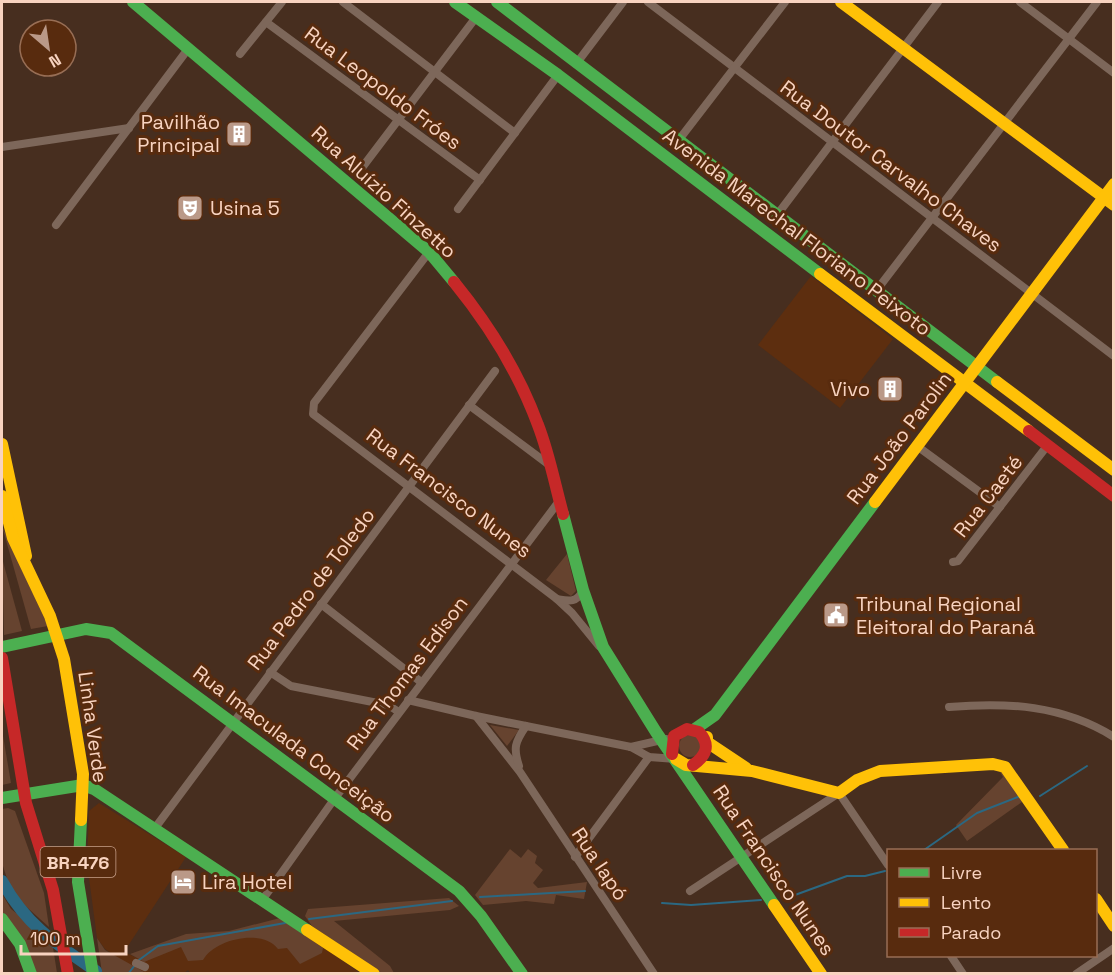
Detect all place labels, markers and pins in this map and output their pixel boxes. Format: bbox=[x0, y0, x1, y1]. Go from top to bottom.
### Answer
place label: Pavilhão Principal bbox=[137, 109, 220, 158]
building icon: Pavilhão Principal bbox=[224, 119, 254, 149]
theatre icon: Usina 5 bbox=[175, 193, 205, 223]
place label: Usina 5 bbox=[210, 195, 280, 221]
building icon: Vivo bbox=[875, 374, 905, 404]
place label: Vivo bbox=[830, 376, 870, 402]
place label: Tribunal Regional Eleitoral do Paraná bbox=[856, 591, 1035, 640]
public building icon: Tribunal Regional Eleitoral do Paraná bbox=[821, 600, 851, 630]
hotel icon: Lira Hotel bbox=[168, 867, 198, 897]
place label: Lira Hotel bbox=[202, 869, 292, 895]

